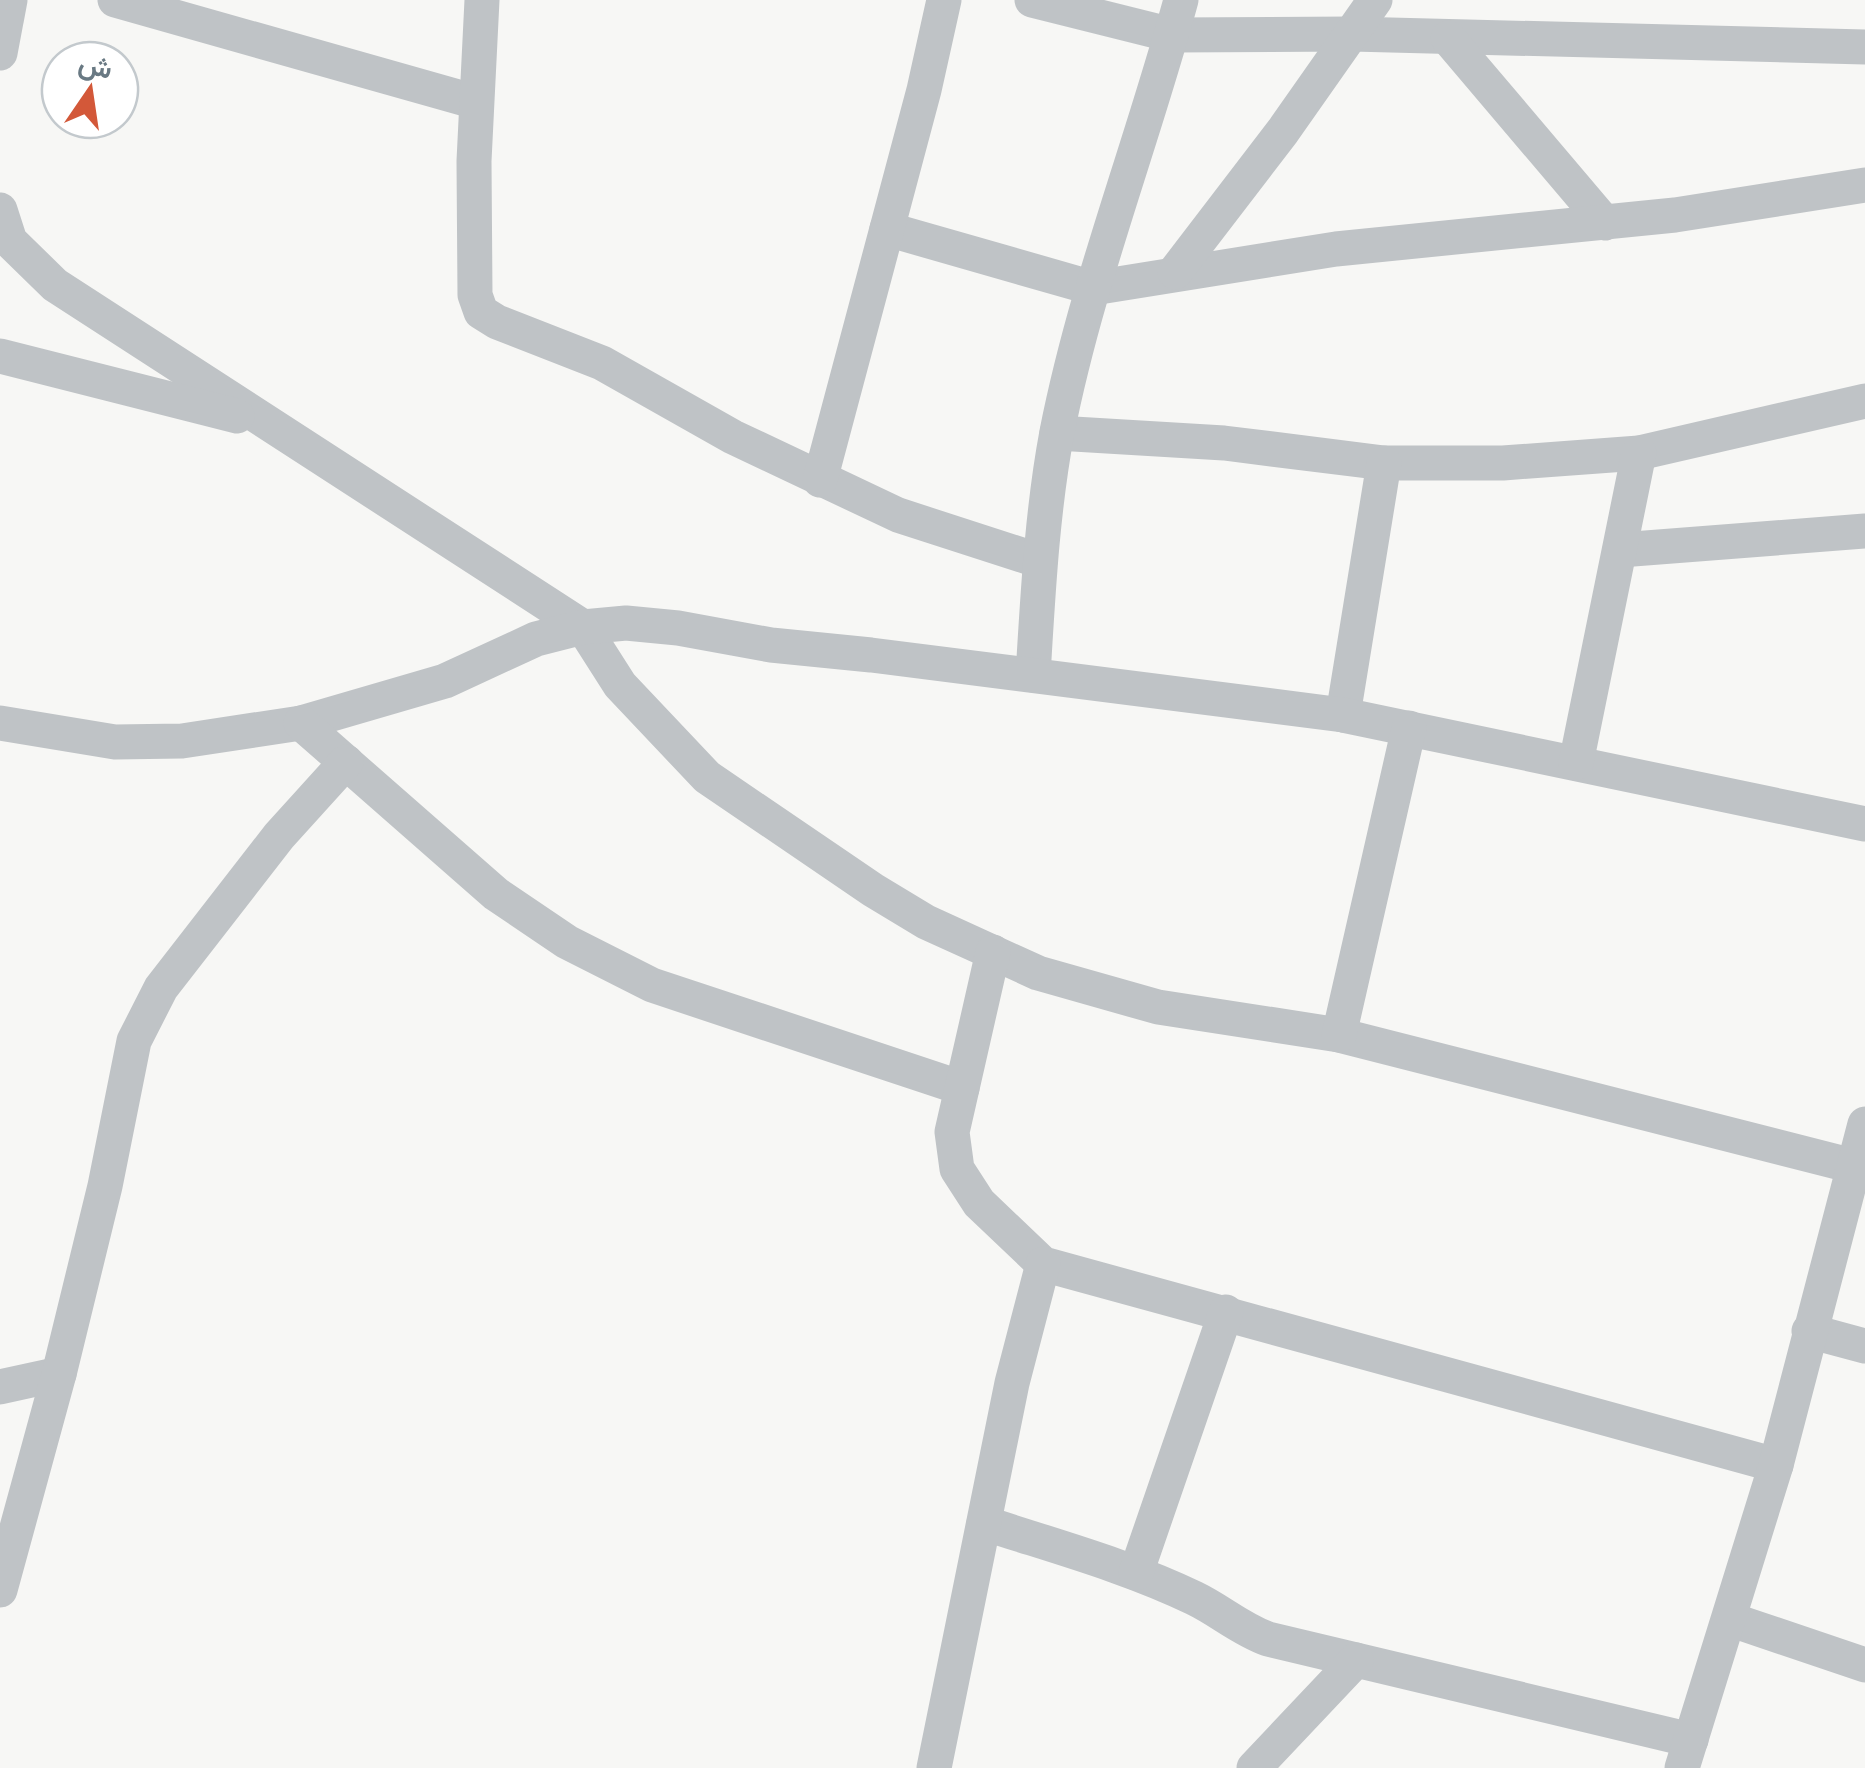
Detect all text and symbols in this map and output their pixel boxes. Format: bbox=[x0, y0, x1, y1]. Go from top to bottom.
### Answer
north arrow bbox=[40, 40, 140, 140]
text: ش bbox=[75, 44, 116, 86]

